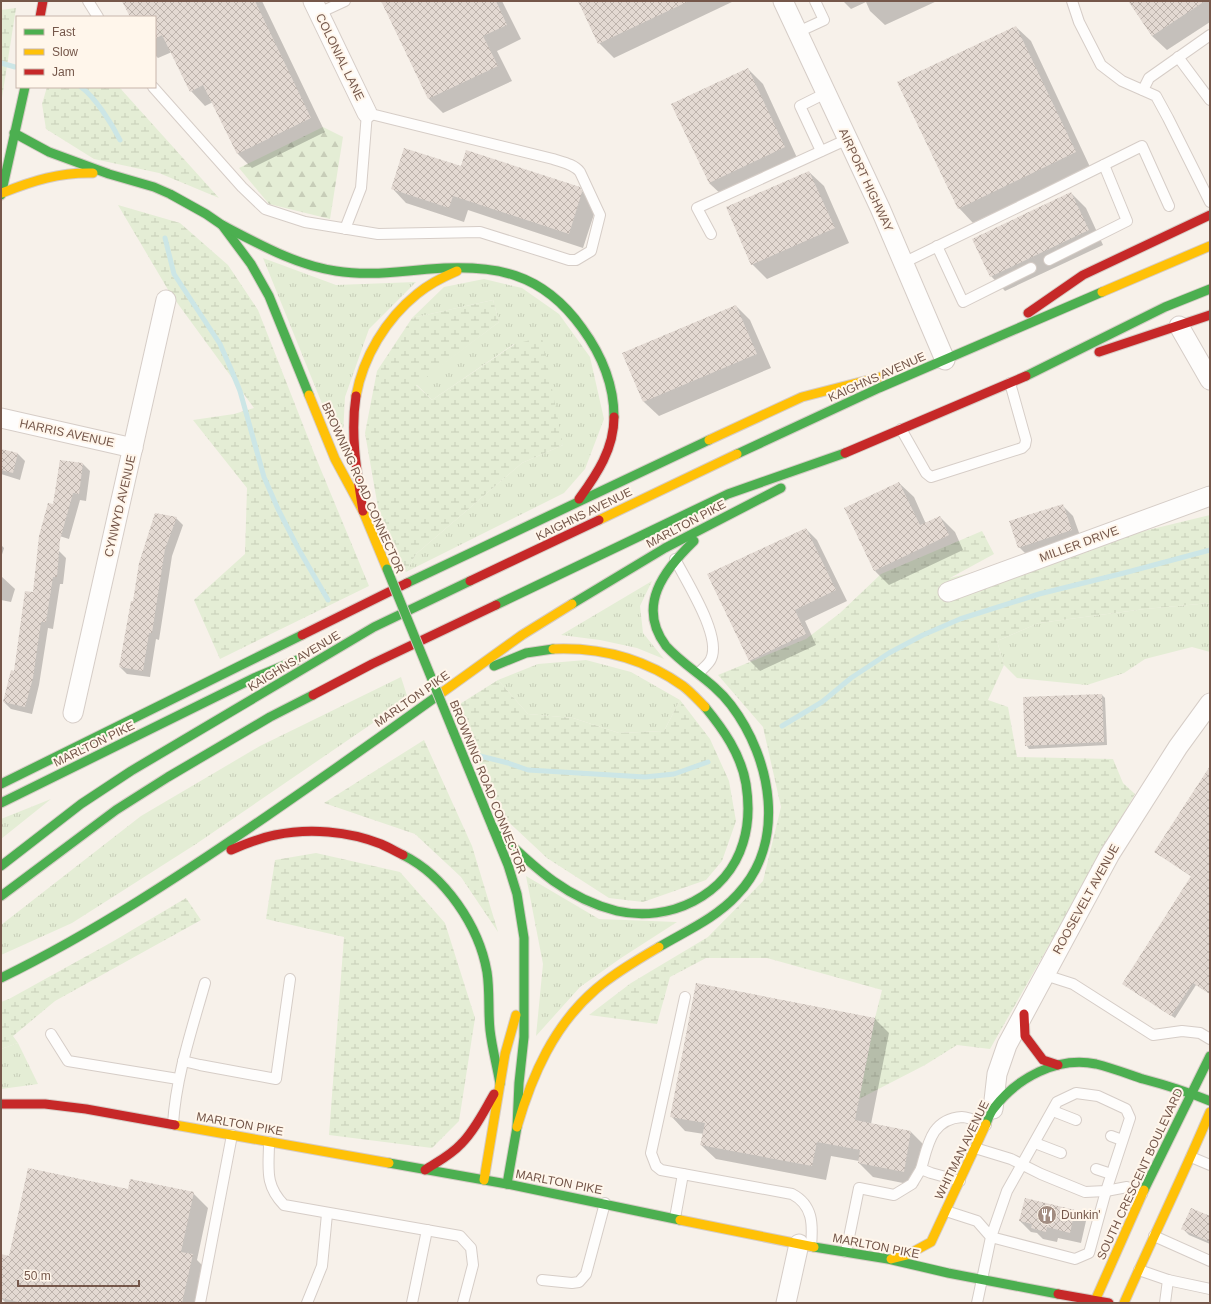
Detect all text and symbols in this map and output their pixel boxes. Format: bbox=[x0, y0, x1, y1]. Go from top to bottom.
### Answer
street label: COLONIAL LANE bbox=[313, 11, 367, 103]
legend bbox=[16, 16, 156, 88]
text: Fast bbox=[52, 25, 76, 39]
text: Slow bbox=[52, 45, 78, 59]
text: Jam bbox=[52, 65, 75, 79]
street label: AIRPORT HIGHWAY bbox=[836, 126, 896, 234]
street label: KAIGHNS AVENUE bbox=[826, 349, 928, 405]
street label: BROWNING ROAD CONNECTOR bbox=[319, 400, 407, 576]
street label: HARRIS AVENUE bbox=[18, 416, 116, 450]
street label: CYNWYD AVENUE bbox=[101, 454, 139, 558]
street label: KAIGHNS AVENUE bbox=[534, 485, 634, 543]
street label: MARLTON PIKE bbox=[644, 497, 728, 551]
street label: MILLER DRIVE bbox=[1037, 523, 1121, 565]
street label: KAIGHNS AVENUE bbox=[245, 628, 343, 694]
street label: MARLTON PIKE bbox=[372, 668, 452, 730]
street label: BROWNING ROAD CONNECTOR bbox=[447, 698, 529, 876]
street label: MARLTON PIKE bbox=[51, 718, 137, 770]
street label: ROOSEVELT AVENUE bbox=[1050, 842, 1122, 956]
street label: SOUTH CRESCENT BOULEVARD bbox=[1094, 1086, 1186, 1262]
street label: WHITMAN AVENUE bbox=[932, 1098, 992, 1202]
street label: MARLTON PIKE bbox=[195, 1109, 285, 1139]
street label: MARLTON PIKE bbox=[514, 1167, 604, 1197]
restaurant icon: Dunkin' bbox=[1036, 1204, 1058, 1226]
place label: Dunkin' bbox=[1061, 1208, 1101, 1222]
street label: MARLTON PIKE bbox=[831, 1231, 921, 1261]
scale bar bbox=[18, 1262, 139, 1288]
text: 50 m bbox=[24, 1269, 51, 1283]

